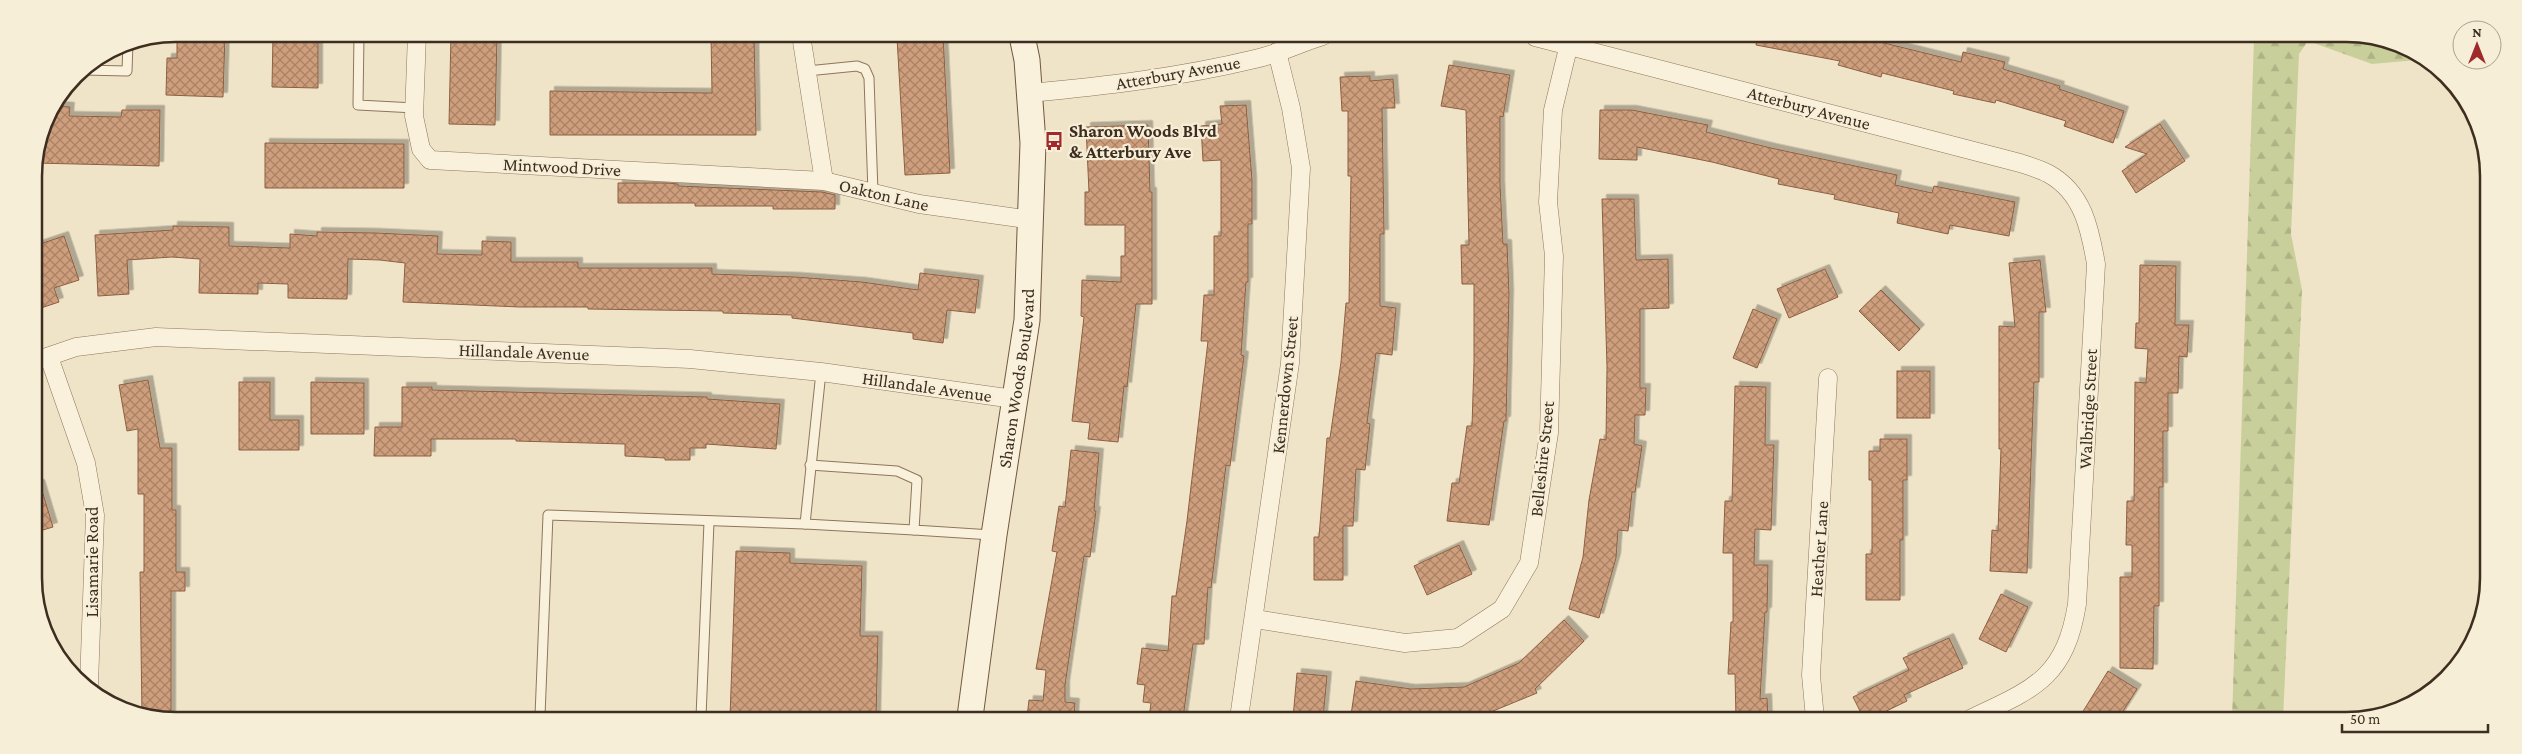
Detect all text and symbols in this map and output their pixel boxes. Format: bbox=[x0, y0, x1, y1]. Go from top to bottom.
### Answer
north arrow bbox=[2452, 20, 2502, 70]
text: N bbox=[2472, 24, 2482, 40]
street label: Atterbury Avenue bbox=[1114, 52, 1242, 94]
street label: Atterbury Avenue bbox=[1746, 82, 1873, 134]
place label: Sharon Woods Blvd & Atterbury Ave bbox=[1069, 121, 1217, 162]
bus stop icon: Sharon Woods Blvd & Atterbury Ave bbox=[1043, 130, 1065, 152]
street label: Mintwood Drive bbox=[503, 154, 622, 180]
street label: Oakton Lane bbox=[837, 175, 931, 215]
street label: Sharon Woods Boulevard bbox=[994, 288, 1038, 469]
street label: Kennerdown Street bbox=[1268, 314, 1302, 455]
street label: Hillandale Avenue bbox=[458, 340, 590, 364]
street label: Walbridge Street bbox=[2075, 347, 2101, 470]
street label: Hillandale Avenue bbox=[861, 368, 993, 406]
street label: Belleshire Street bbox=[1526, 399, 1558, 518]
street label: Heather Lane bbox=[1806, 500, 1832, 598]
street label: Lisamarie Road bbox=[82, 506, 102, 617]
scale bar bbox=[2342, 702, 2488, 734]
text: 50 m bbox=[2350, 711, 2380, 727]

